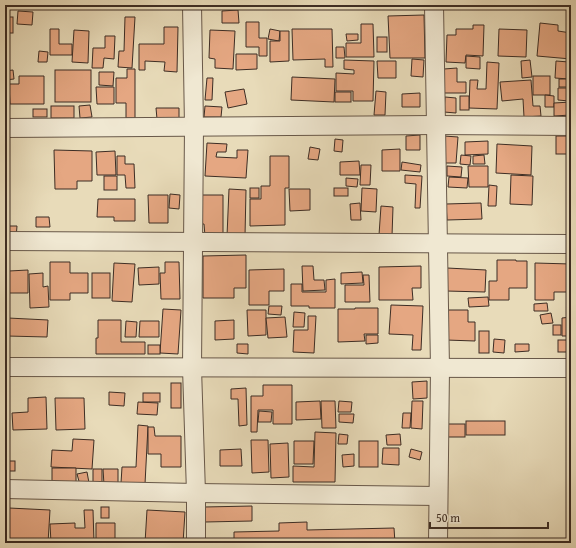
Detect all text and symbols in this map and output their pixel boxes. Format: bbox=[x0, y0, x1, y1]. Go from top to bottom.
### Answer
scale bar bbox=[430, 504, 548, 530]
text: 50 m bbox=[436, 509, 460, 526]

